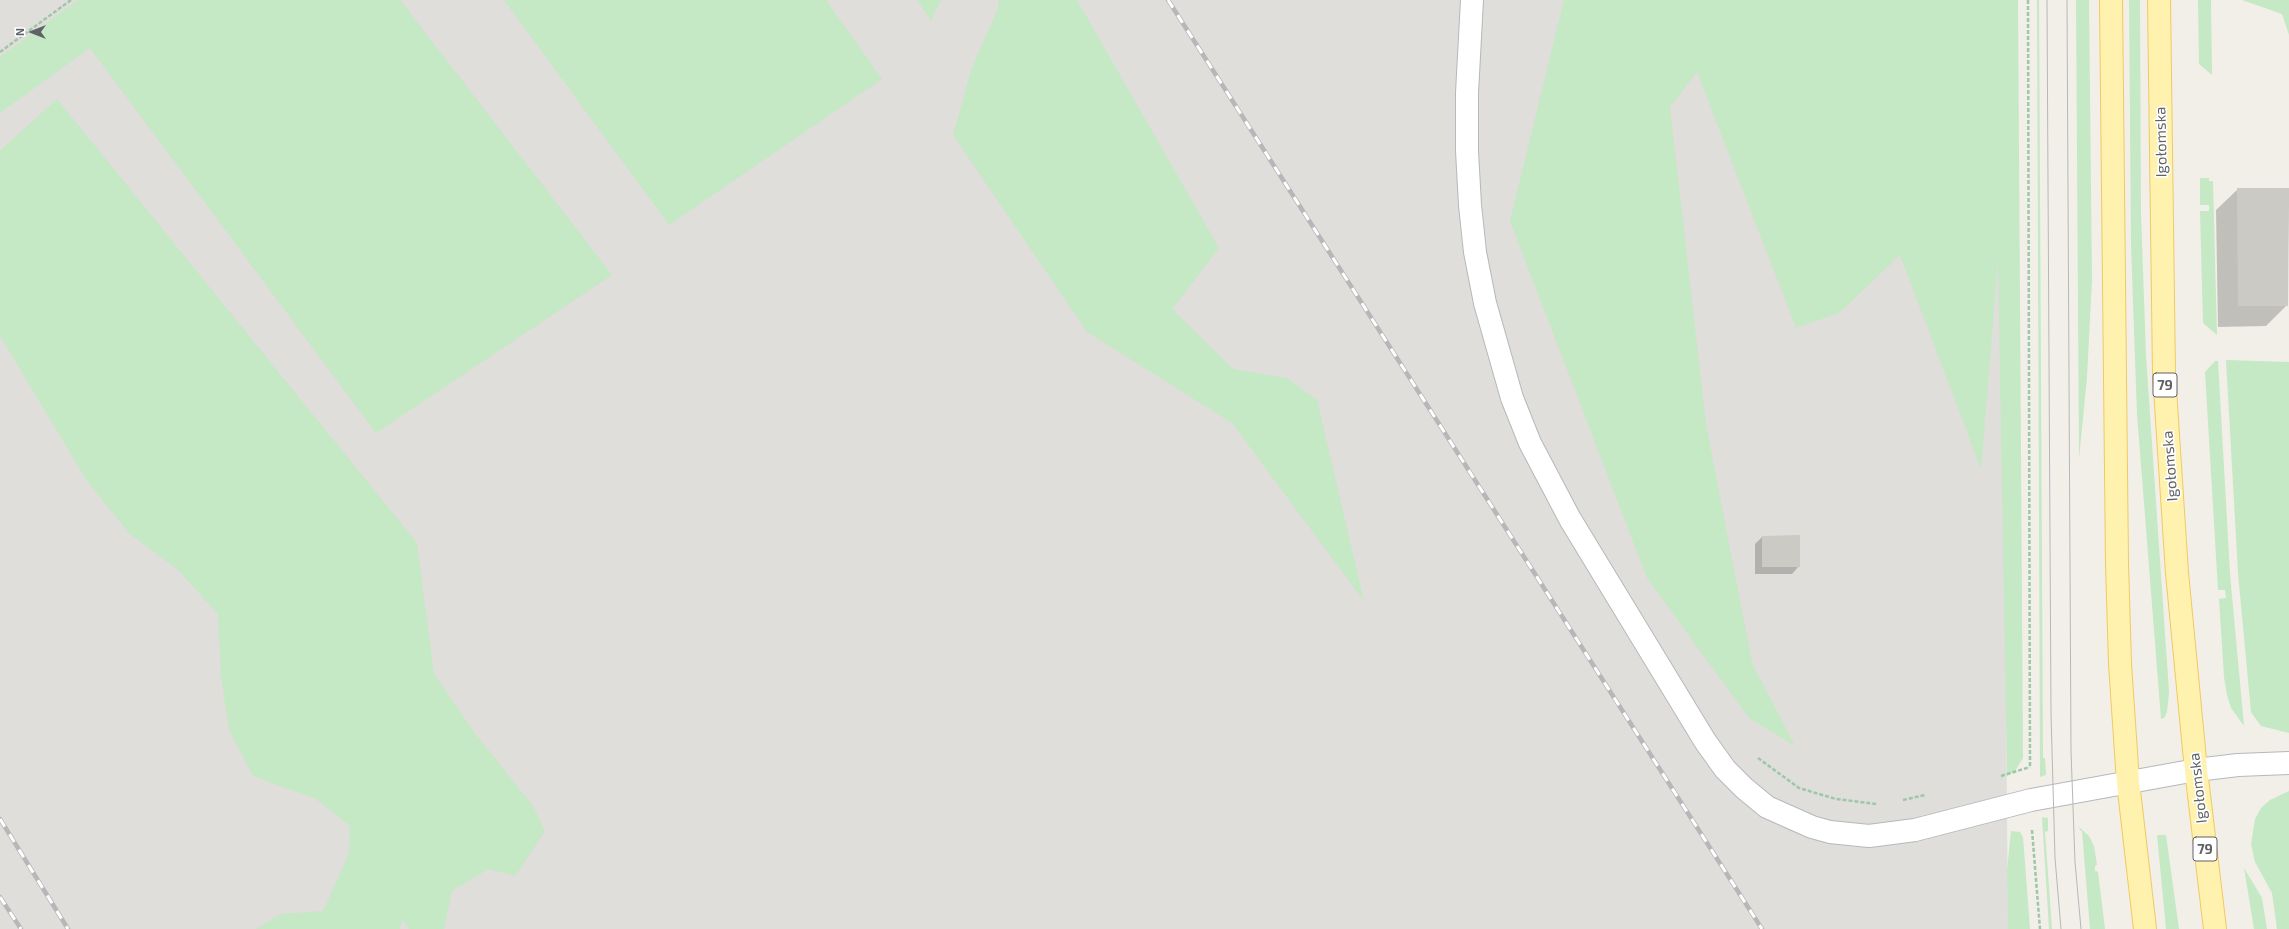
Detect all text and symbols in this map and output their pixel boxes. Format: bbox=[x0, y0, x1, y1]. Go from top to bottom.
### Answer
north arrow bbox=[12, 12, 52, 52]
text: N bbox=[13, 28, 26, 36]
street label: Igołomska bbox=[2151, 106, 2171, 178]
road number: 79 bbox=[2153, 373, 2177, 397]
street label: Igołomska bbox=[2159, 430, 2181, 502]
street label: Igołomska bbox=[2185, 752, 2211, 824]
road number: 79 bbox=[2193, 837, 2217, 861]

